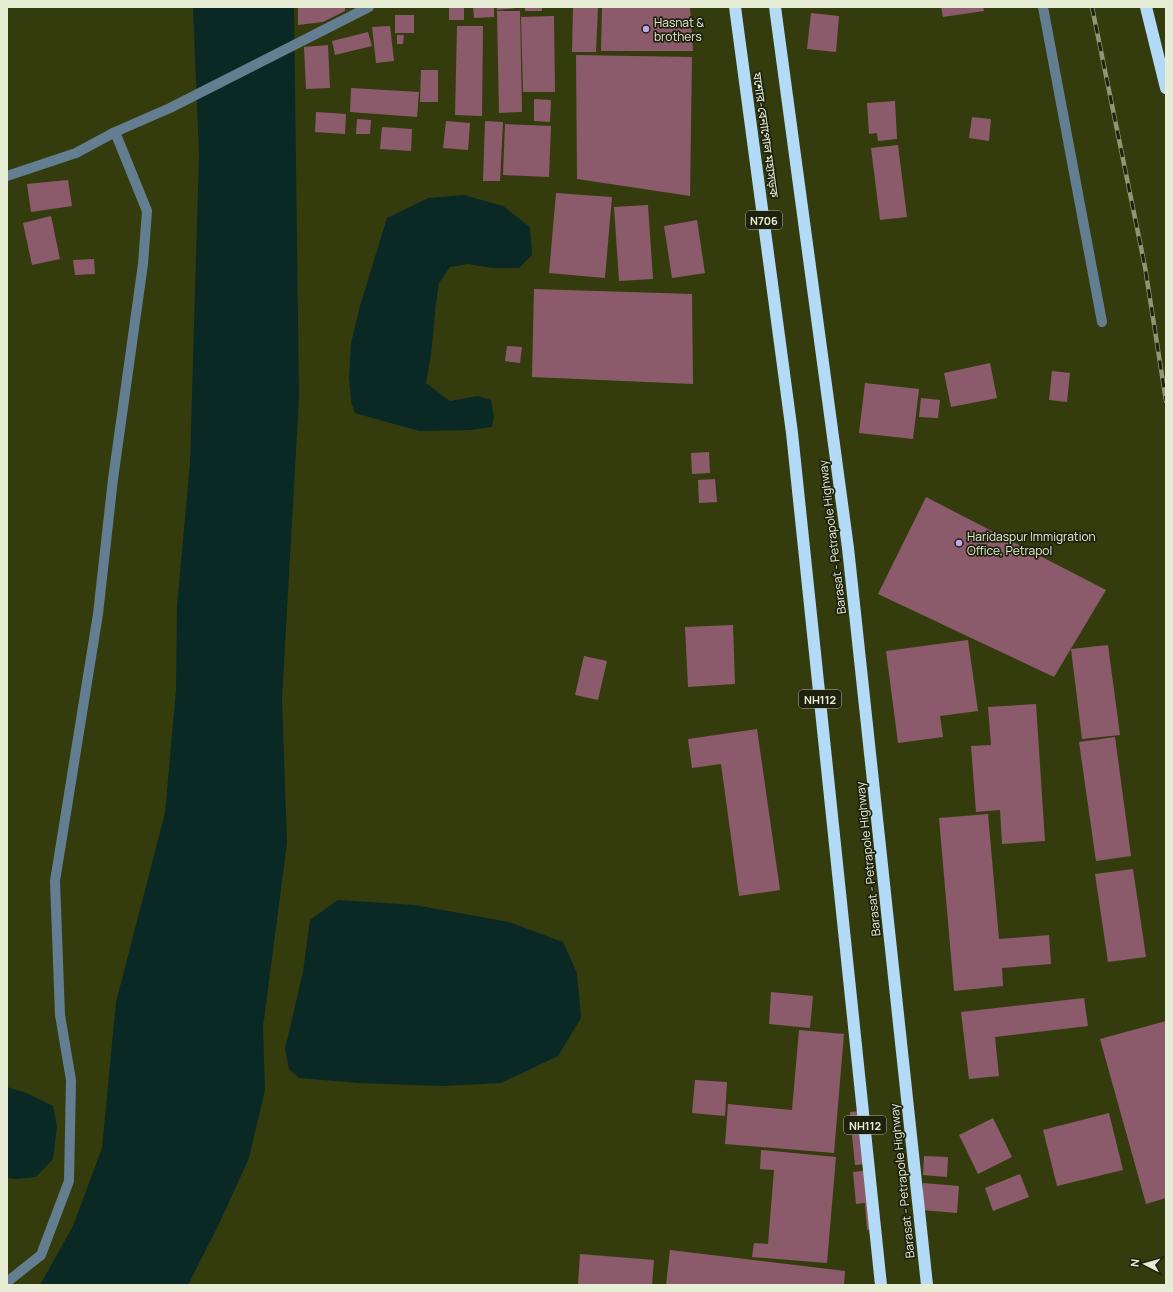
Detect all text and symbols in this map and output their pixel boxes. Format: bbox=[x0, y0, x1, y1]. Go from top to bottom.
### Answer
place label: Hasnat & brothers bbox=[654, 14, 704, 45]
marker: Hasnat & brothers bbox=[641, 24, 651, 34]
street label: যশোর-বেনাপোল মহাসড়ক bbox=[749, 70, 783, 199]
road number: N706 bbox=[746, 211, 782, 229]
street label: Barasat - Petrapole Highway bbox=[814, 458, 850, 615]
place label: Haridaspur Immigration Office, Petrapol bbox=[967, 528, 1096, 559]
marker: Haridaspur Immigration Office, Petrapol bbox=[954, 538, 964, 548]
road number: NH112 bbox=[799, 690, 841, 708]
street label: Barasat - Petrapole Highway bbox=[851, 780, 885, 937]
street label: Barasat - Petrapole Highway bbox=[885, 1102, 919, 1259]
road number: NH112 bbox=[844, 1116, 886, 1134]
north arrow bbox=[1125, 1244, 1165, 1284]
text: N bbox=[1127, 1258, 1142, 1268]

